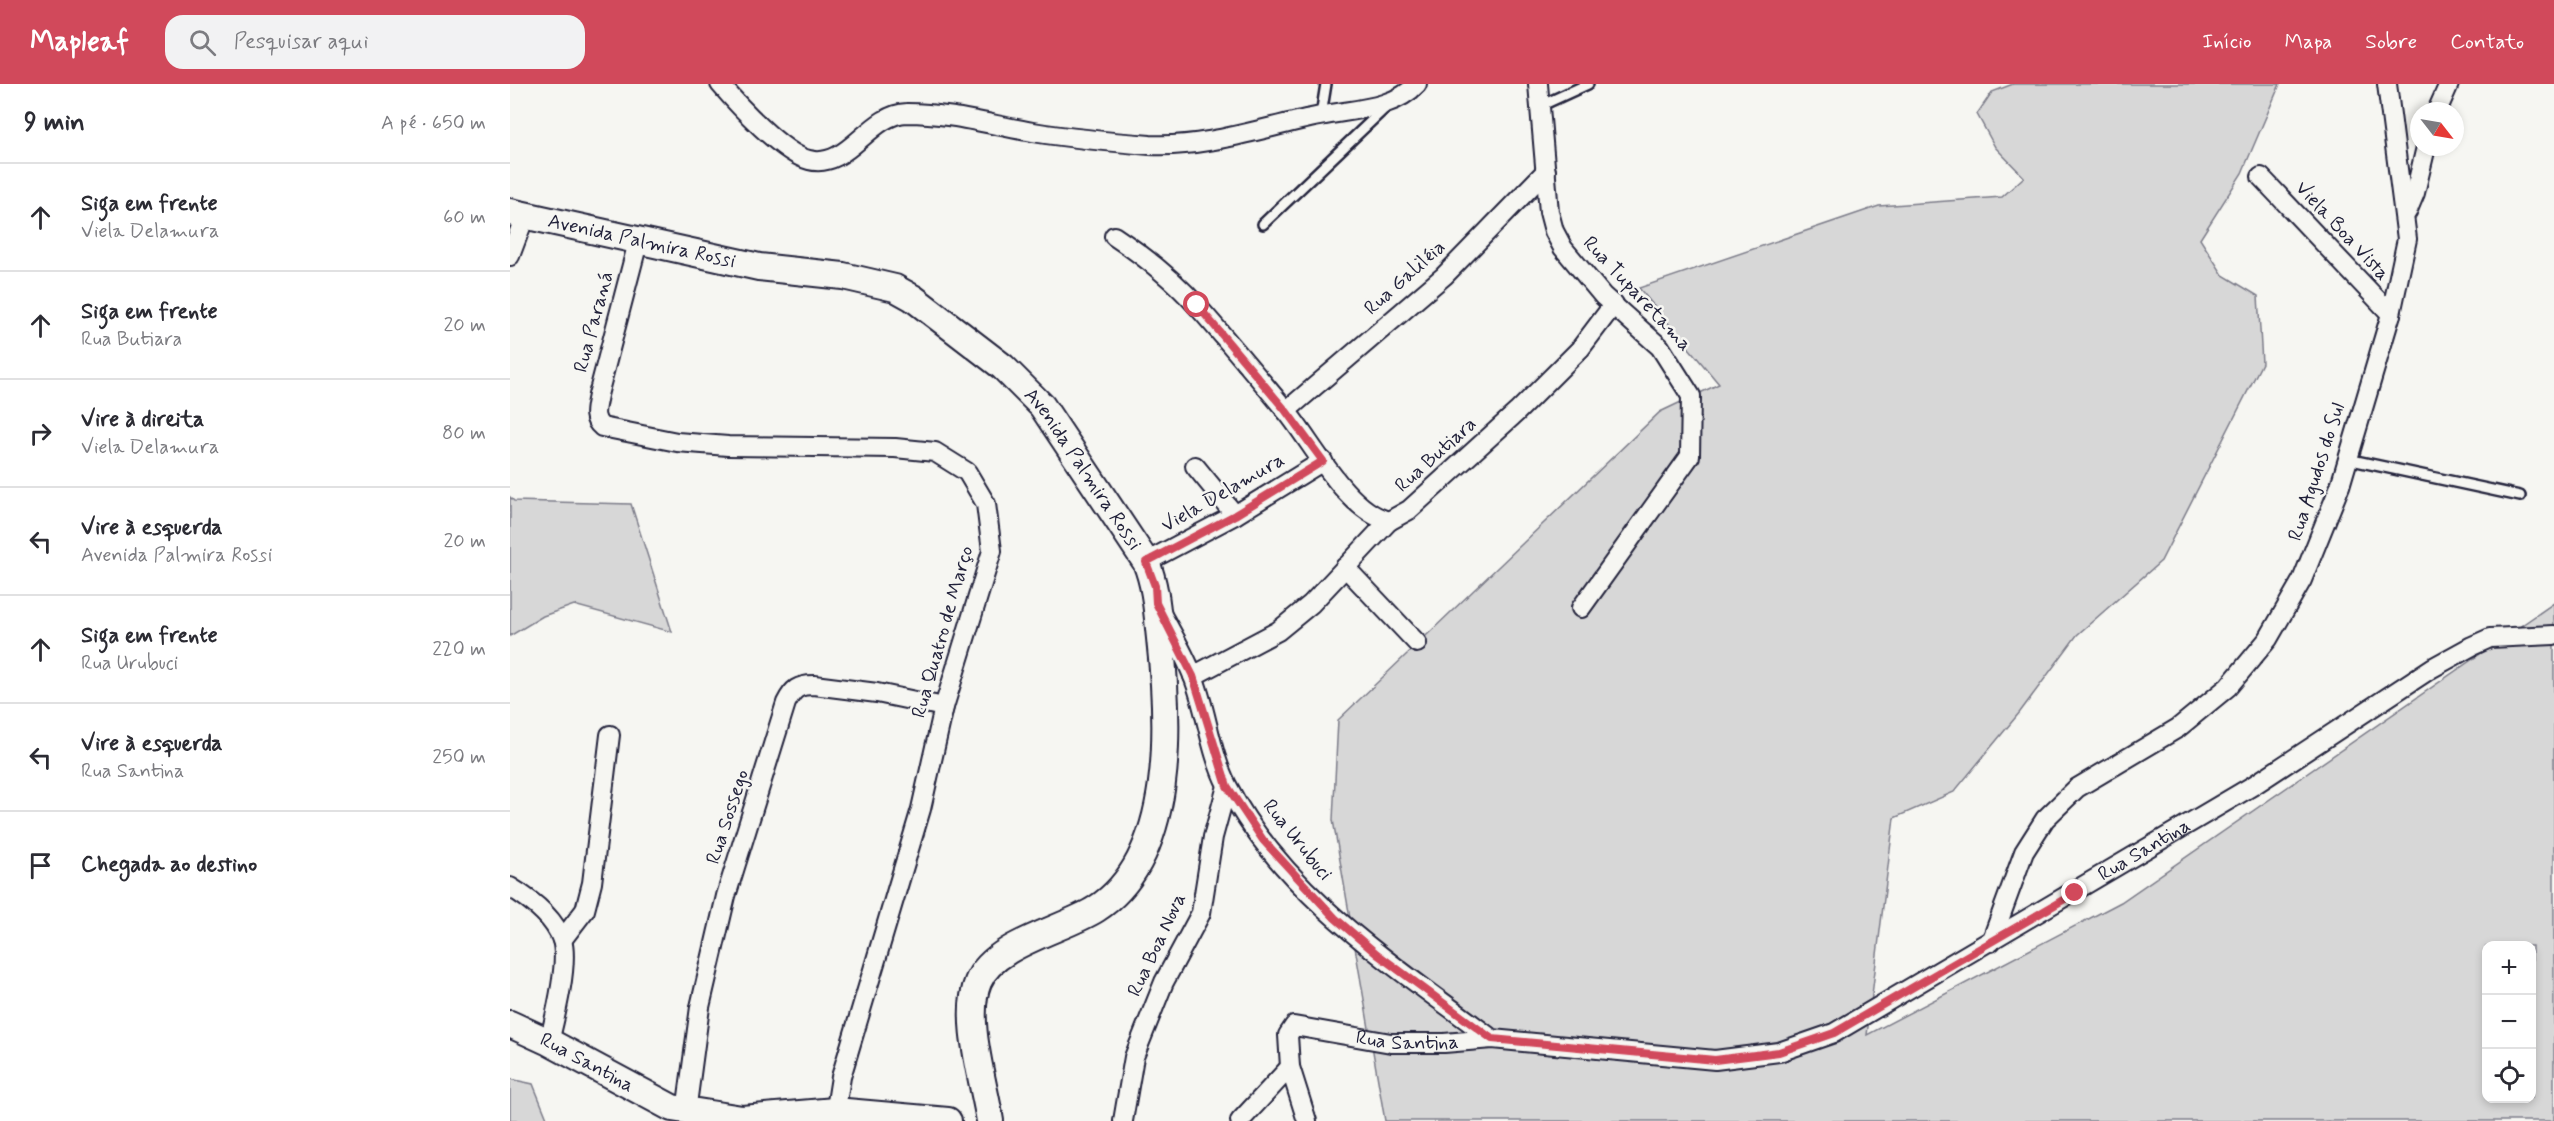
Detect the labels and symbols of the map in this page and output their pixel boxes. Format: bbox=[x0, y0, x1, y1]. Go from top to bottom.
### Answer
north arrow bbox=[2410, 102, 2464, 156]
street label: Viela Boa Vista bbox=[2289, 175, 2395, 287]
street label: Avenida Palmira Rossi bbox=[545, 207, 738, 275]
street label: Rua Tuparetama bbox=[1576, 230, 1698, 358]
street label: Rua Galiléia bbox=[1358, 234, 1452, 322]
street label: Rua Paraná bbox=[568, 268, 620, 376]
route start bbox=[1183, 291, 1209, 317]
street label: Avenida Palmira Rossi bbox=[1018, 382, 1148, 556]
street label: Rua Agudos do Sul bbox=[2282, 400, 2352, 544]
street label: Rua Butiara bbox=[1389, 411, 1483, 499]
street label: Viela Delamura bbox=[1156, 447, 1290, 539]
street label: Rua Quatro de Março bbox=[906, 543, 980, 721]
street label: Rua Sossego bbox=[700, 766, 756, 868]
street label: Rua Urubuci bbox=[1256, 794, 1338, 886]
street label: Rua Santina bbox=[2093, 812, 2195, 888]
route end bbox=[2061, 879, 2087, 905]
street label: Rua Boa Nova bbox=[1121, 889, 1193, 1001]
street label: Rua Santina bbox=[1354, 1024, 1460, 1057]
street label: Rua Santina bbox=[536, 1026, 639, 1099]

